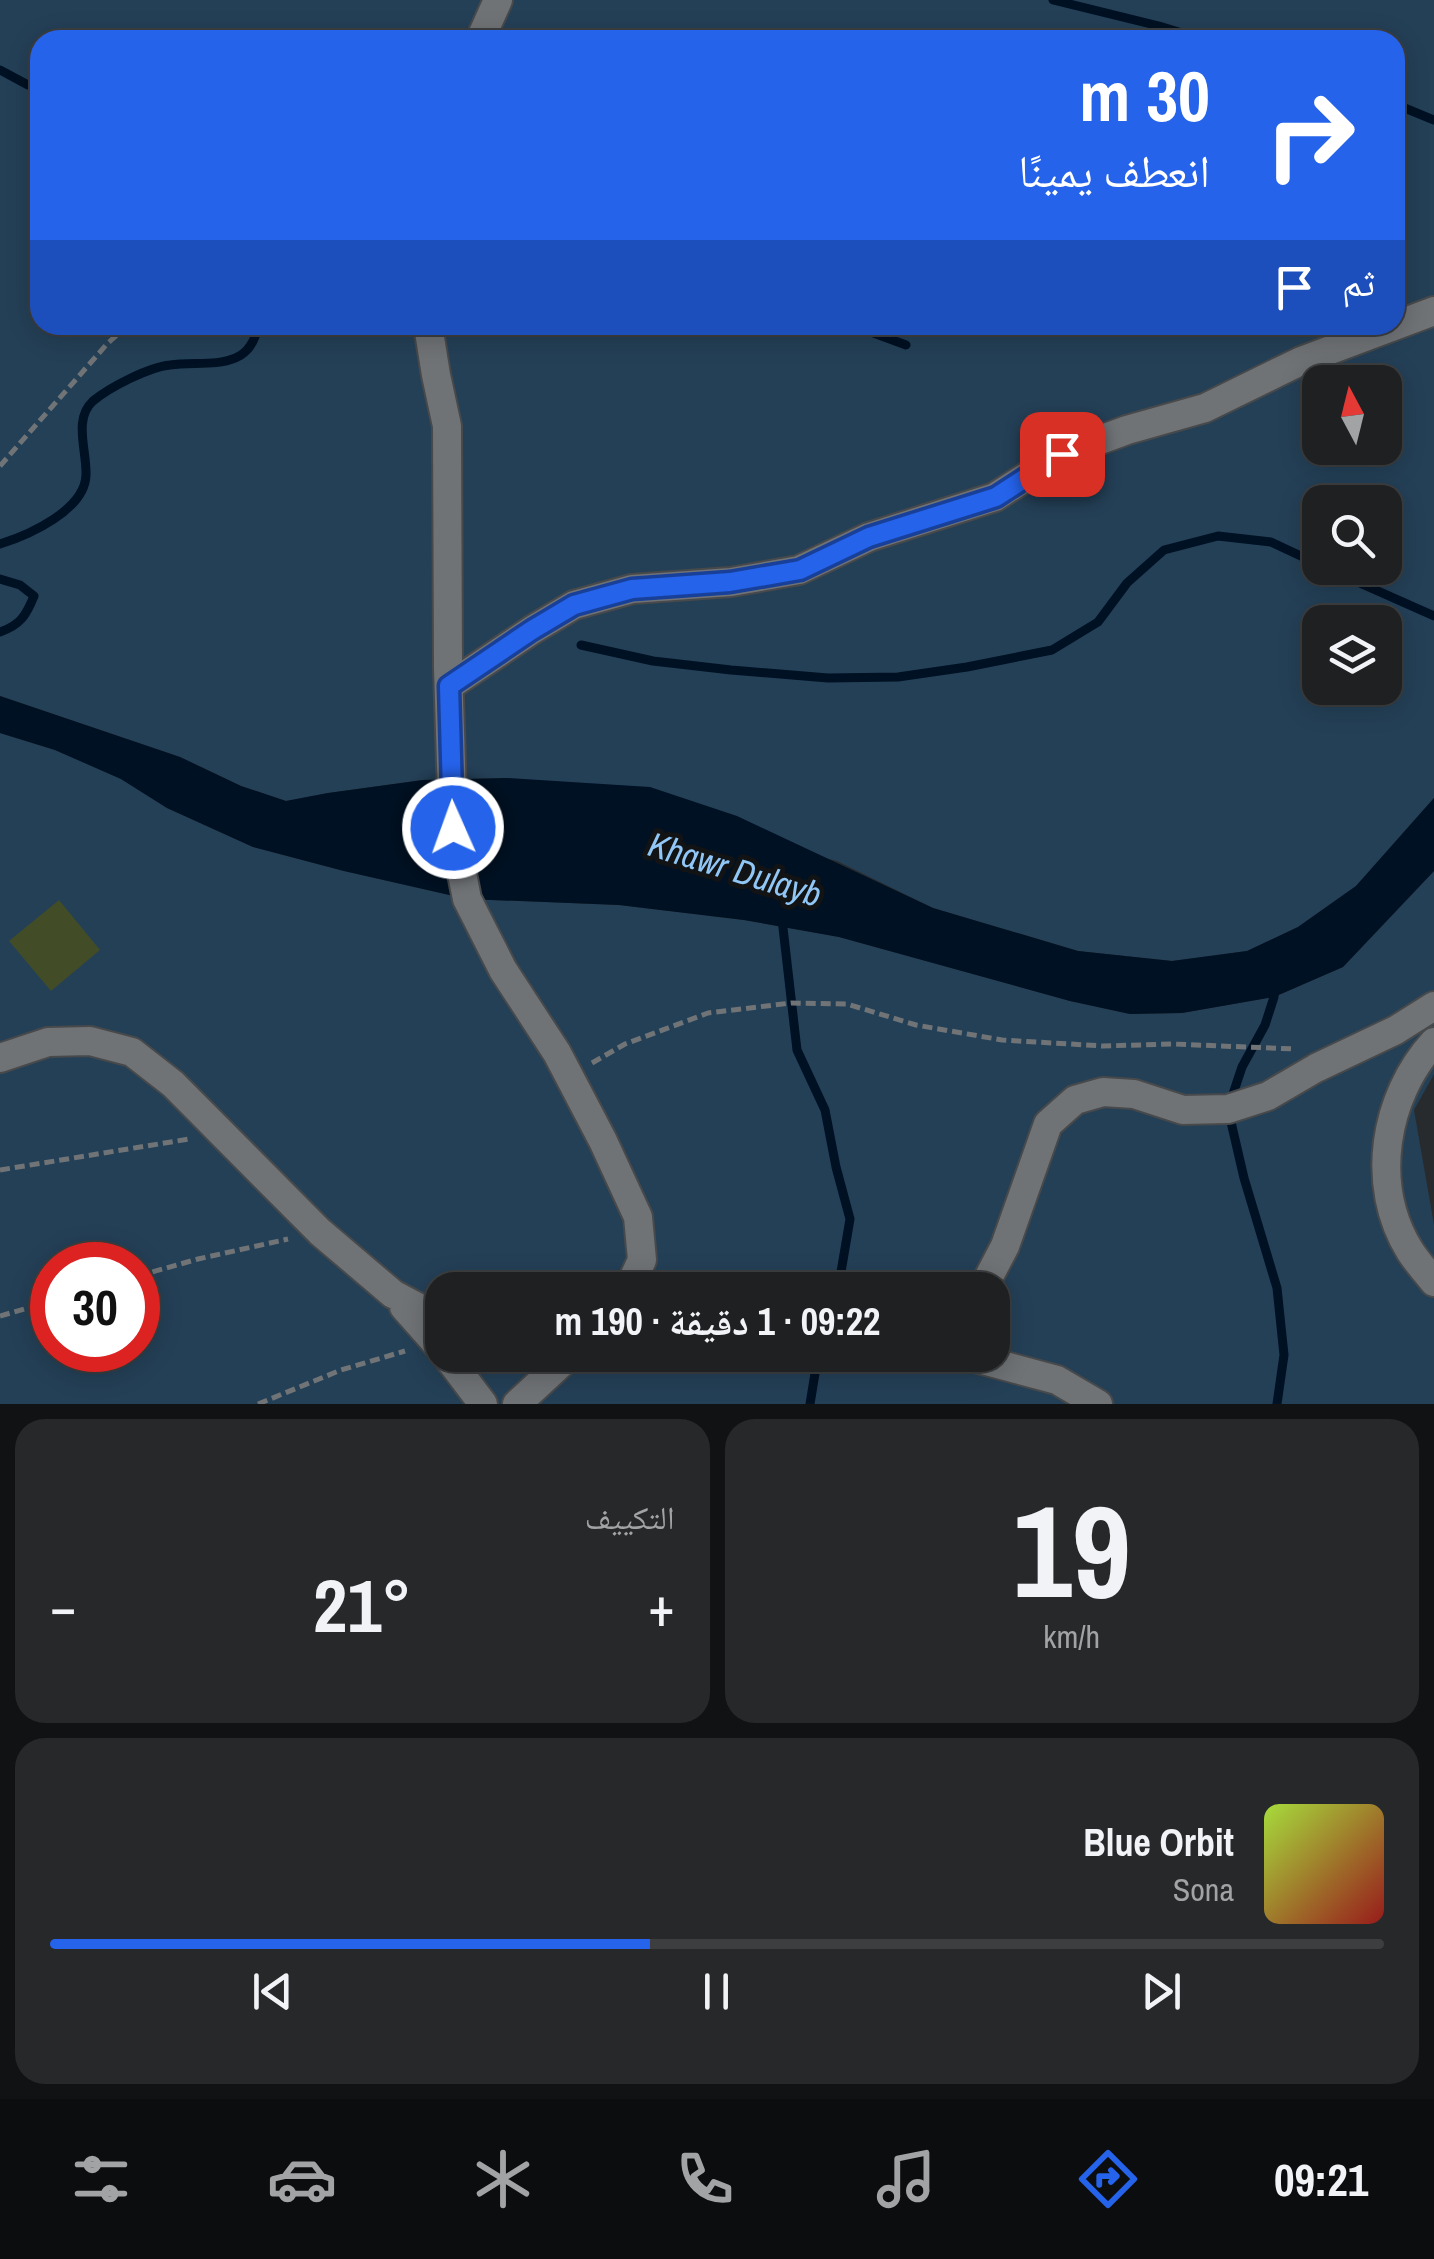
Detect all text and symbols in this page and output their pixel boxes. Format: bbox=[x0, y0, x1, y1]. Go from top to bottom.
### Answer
text: 30 m bbox=[1079, 49, 1210, 143]
icon: right bbox=[1245, 70, 1375, 200]
text: انعطف يمينًا bbox=[1018, 140, 1210, 201]
text: ثم bbox=[1342, 257, 1375, 308]
icon: arrive bbox=[1267, 260, 1322, 315]
north arrow bbox=[1302, 365, 1402, 465]
map controls bbox=[1302, 365, 1402, 705]
pin bbox=[1020, 412, 1105, 497]
icon: arrive bbox=[1035, 427, 1090, 482]
button: search bbox=[1302, 485, 1402, 585]
button: layers bbox=[1302, 605, 1402, 705]
position arrow bbox=[401, 776, 505, 880]
water label: Khawr Dulayb bbox=[643, 820, 827, 918]
speed limit sign: 30 bbox=[30, 1242, 160, 1372]
text: 09:22 · 1 دقيقة · 190 m bbox=[555, 1296, 880, 1347]
text: 19 bbox=[1012, 1462, 1131, 1638]
text: التكييف bbox=[585, 1496, 675, 1539]
text: 21° bbox=[313, 1554, 411, 1655]
text: − bbox=[50, 1569, 76, 1643]
text: + bbox=[648, 1569, 675, 1643]
text: km/h bbox=[1043, 1615, 1100, 1658]
text: Blue Orbit bbox=[1083, 1817, 1234, 1868]
text: Sona bbox=[1173, 1868, 1234, 1911]
icon: previous bbox=[245, 1964, 300, 2019]
icon: pause bbox=[689, 1964, 744, 2019]
icon: next bbox=[1134, 1964, 1189, 2019]
icon: filters bbox=[66, 2144, 136, 2214]
icon: car bbox=[267, 2144, 337, 2214]
icon: climate bbox=[468, 2144, 538, 2214]
icon: phone bbox=[670, 2144, 740, 2214]
icon: music bbox=[871, 2144, 941, 2214]
icon: directions bbox=[1073, 2144, 1143, 2214]
text: 09:21 bbox=[1274, 2149, 1368, 2210]

